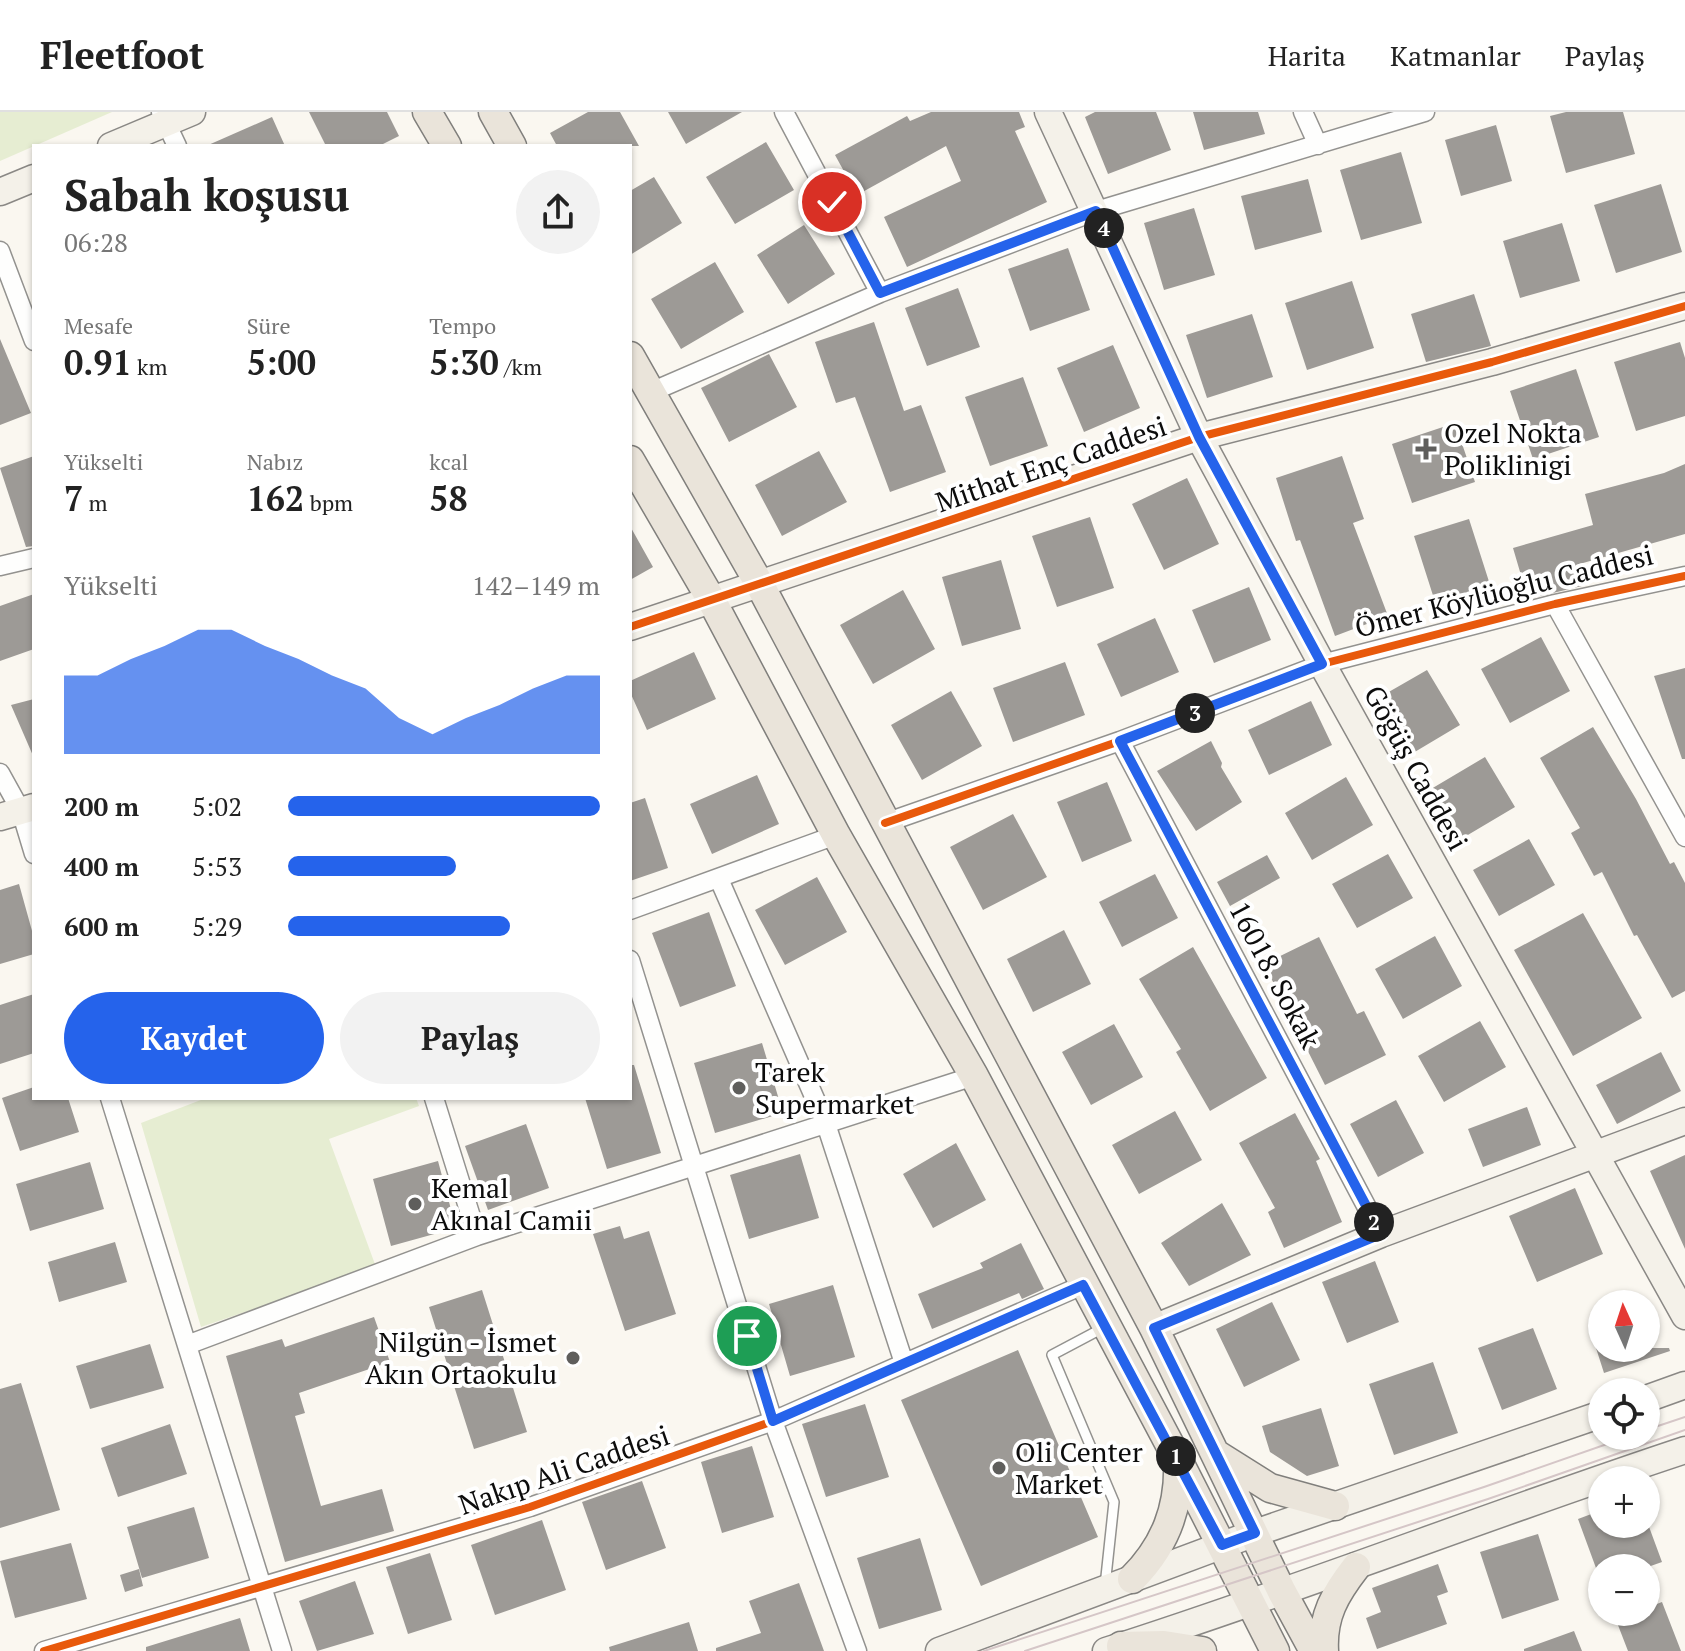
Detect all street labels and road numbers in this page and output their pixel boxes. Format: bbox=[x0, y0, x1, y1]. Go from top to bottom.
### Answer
street label: Mithat Enç Caddesi bbox=[931, 407, 1171, 520]
street label: Ömer Köylüoğlu Caddesi bbox=[1351, 536, 1657, 646]
street label: Göğüş Caddesi bbox=[1356, 679, 1477, 857]
street label: 16018. Sokak bbox=[1221, 895, 1330, 1055]
street label: Nakıp Ali Caddesi bbox=[454, 1416, 674, 1523]

